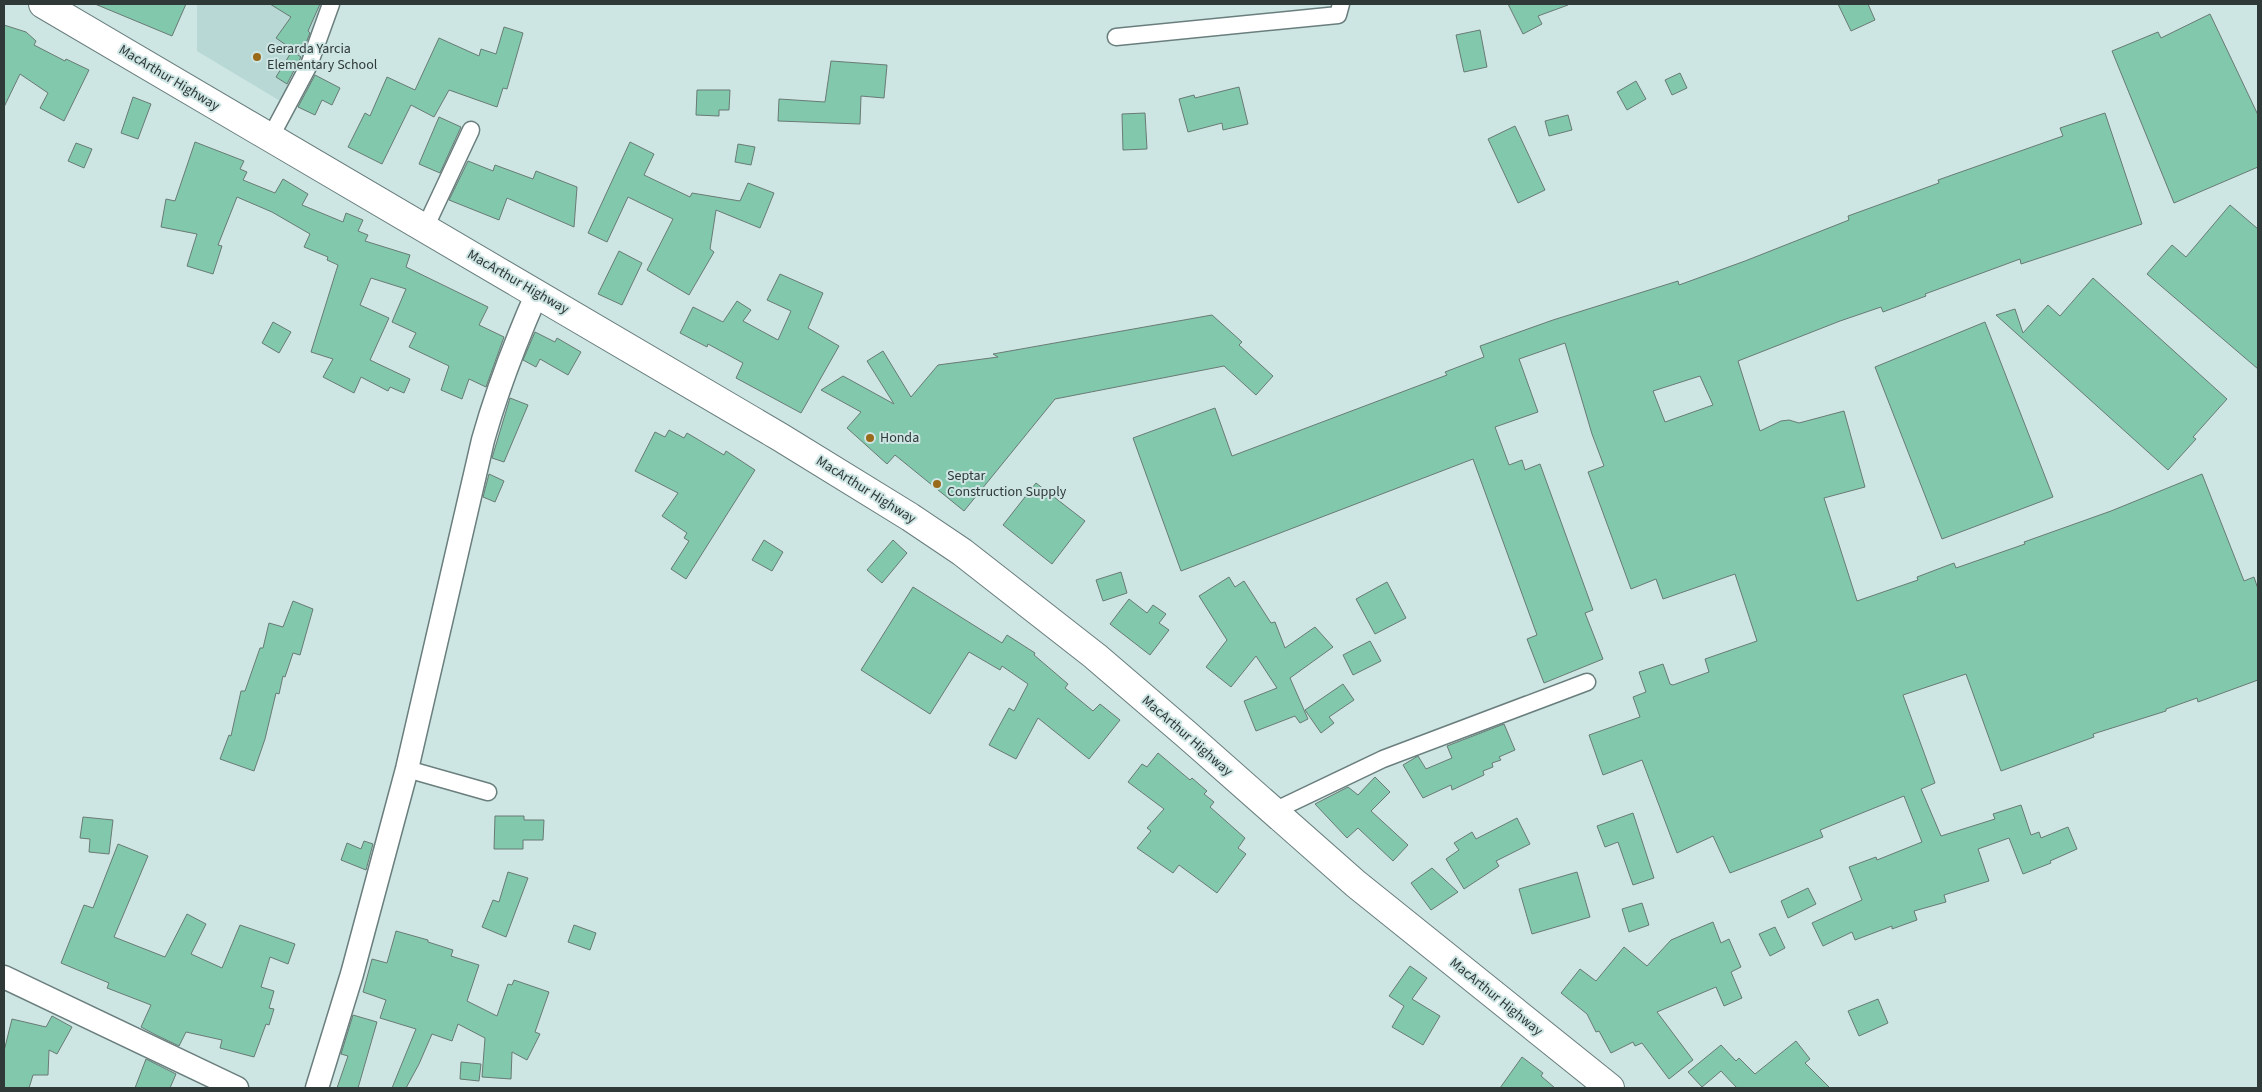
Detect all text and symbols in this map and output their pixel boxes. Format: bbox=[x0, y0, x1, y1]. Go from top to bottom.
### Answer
place label: Gerarda Yarcia Elementary School bbox=[267, 39, 378, 75]
street label: MacArthur Highway bbox=[115, 40, 224, 116]
marker: Gerarda Yarcia Elementary School bbox=[251, 51, 263, 63]
street label: MacArthur Highway bbox=[463, 245, 573, 320]
place label: Honda bbox=[880, 428, 919, 448]
marker: Honda bbox=[864, 432, 876, 444]
street label: MacArthur Highway bbox=[812, 451, 920, 529]
place label: Septar Construction Supply bbox=[947, 466, 1067, 502]
marker: Septar Construction Supply bbox=[931, 478, 943, 490]
street label: MacArthur Highway bbox=[1137, 691, 1237, 781]
street label: MacArthur Highway bbox=[1445, 953, 1547, 1041]

